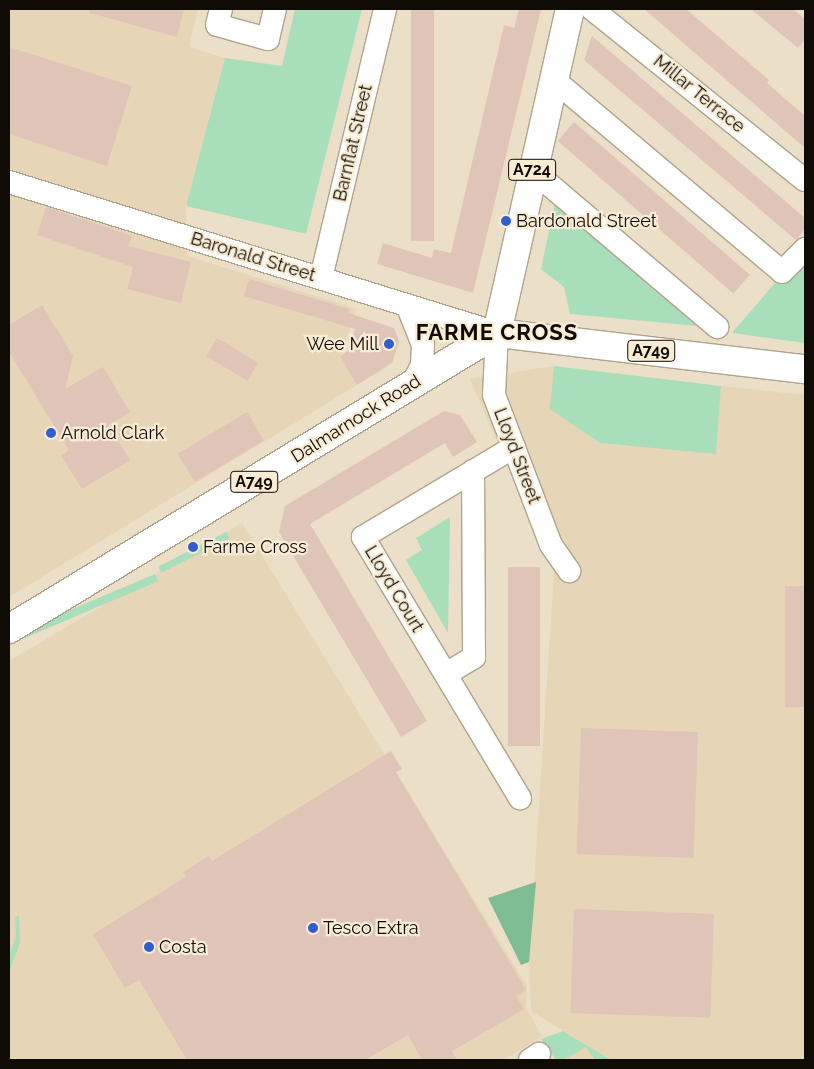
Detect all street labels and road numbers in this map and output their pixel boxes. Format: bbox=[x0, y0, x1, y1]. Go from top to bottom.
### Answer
street label: Millar Terrace bbox=[648, 50, 750, 138]
street label: Barnflat Street bbox=[329, 82, 377, 204]
road number: A724 bbox=[507, 156, 557, 184]
street label: Baronald Street bbox=[188, 228, 318, 286]
road number: A749 bbox=[626, 338, 676, 364]
street label: Dalmarnock Road bbox=[287, 370, 425, 468]
street label: Lloyd Street bbox=[489, 405, 545, 507]
road number: A749 bbox=[229, 468, 279, 496]
street label: Lloyd Court bbox=[360, 542, 428, 636]

